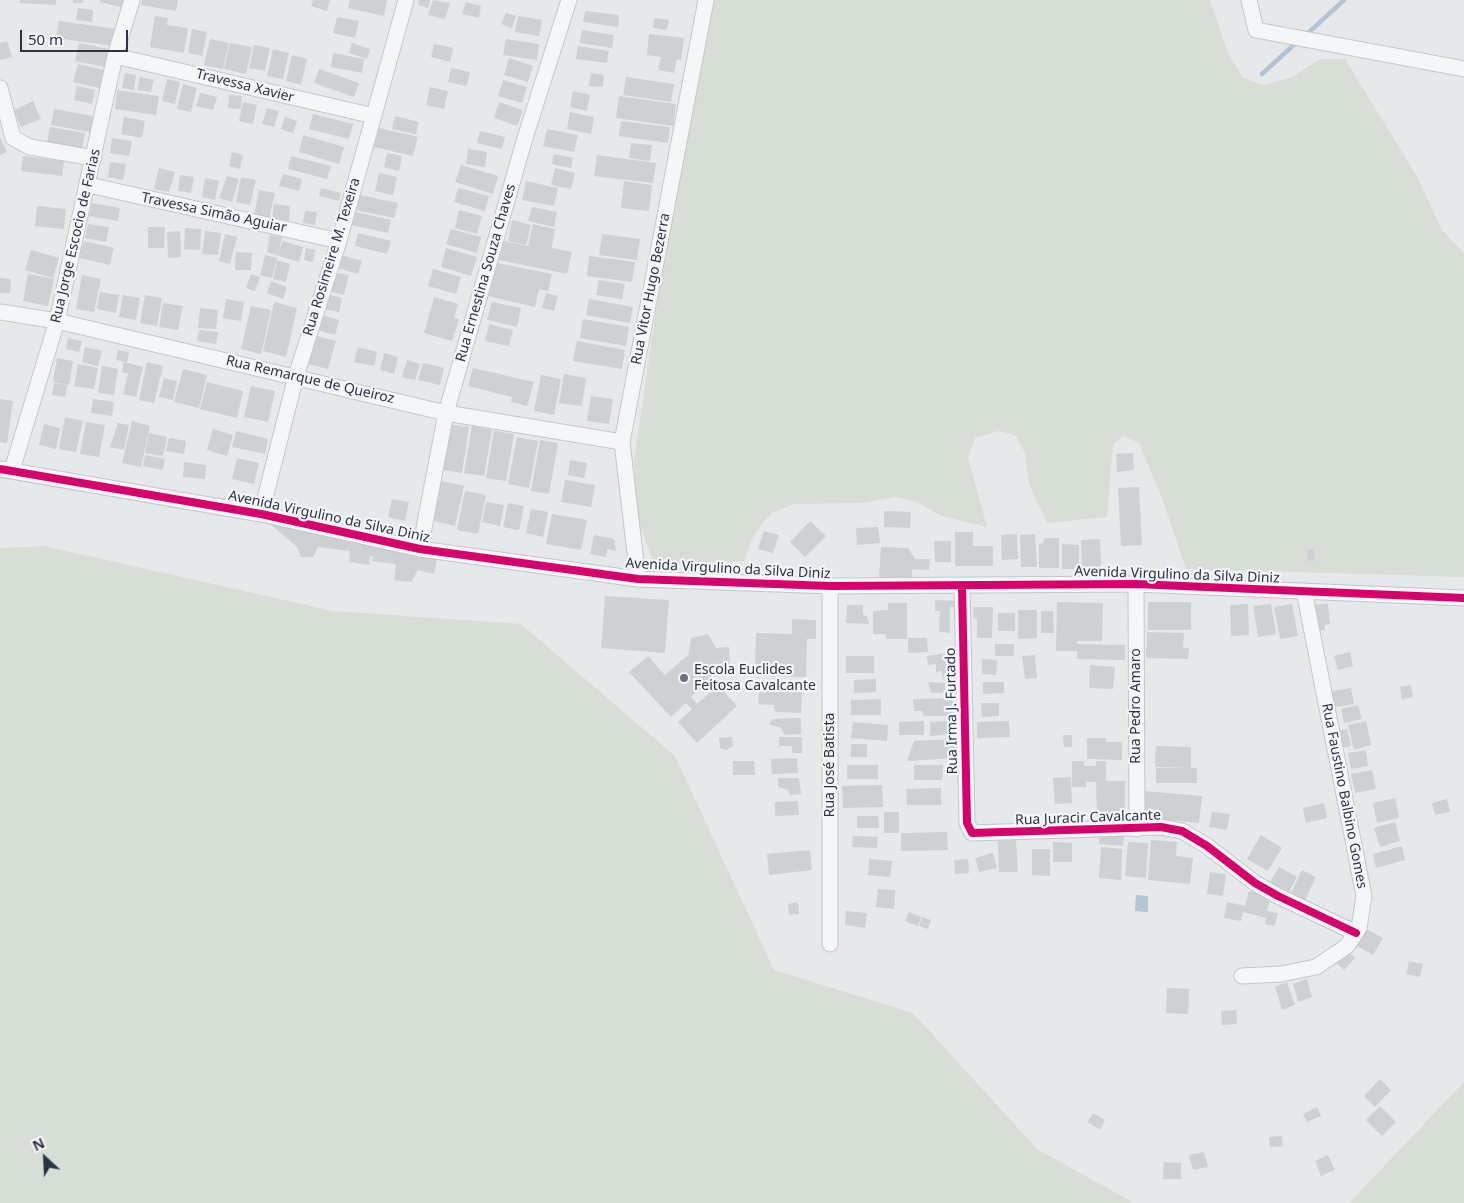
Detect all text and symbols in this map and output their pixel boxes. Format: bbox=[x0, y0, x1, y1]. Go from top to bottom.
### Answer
scale bar bbox=[22, 20, 130, 52]
text: 50 m bbox=[28, 29, 63, 49]
street label: Travessa Xavier bbox=[194, 66, 296, 106]
street label: Rua Jorge Escocio de Farias bbox=[48, 147, 104, 325]
street label: Rua Rosimeire M. Texeira bbox=[300, 176, 364, 338]
street label: Rua Ernestina Souza Chaves bbox=[453, 182, 519, 364]
street label: Travessa Simão Aguiar bbox=[140, 189, 288, 237]
street label: Rua Vitor Hugo Bezerra bbox=[628, 212, 674, 366]
street label: Rua Remarque de Queiroz bbox=[224, 352, 396, 408]
street label: Avenida Virgulino da Silva Diniz bbox=[227, 487, 431, 547]
street label: Avenida Virgulino da Silva Diniz bbox=[625, 555, 831, 583]
street label: Avenida Virgulino da Silva Diniz bbox=[1074, 563, 1280, 587]
street label: Rua Irma J. Furtado bbox=[942, 647, 962, 775]
street label: Rua Pedro Amaro bbox=[1128, 648, 1144, 764]
place label: Escola Euclides Feitosa Cavalcante bbox=[694, 662, 816, 694]
marker: Escola Euclides Feitosa Cavalcante bbox=[678, 672, 690, 684]
street label: Rua Faustino Balbino Gomes bbox=[1318, 702, 1370, 890]
street label: Rua José Batista bbox=[822, 713, 838, 817]
street label: Rua Juracir Cavalcante bbox=[1015, 807, 1161, 829]
north arrow bbox=[20, 1133, 70, 1183]
text: N bbox=[29, 1133, 48, 1155]

